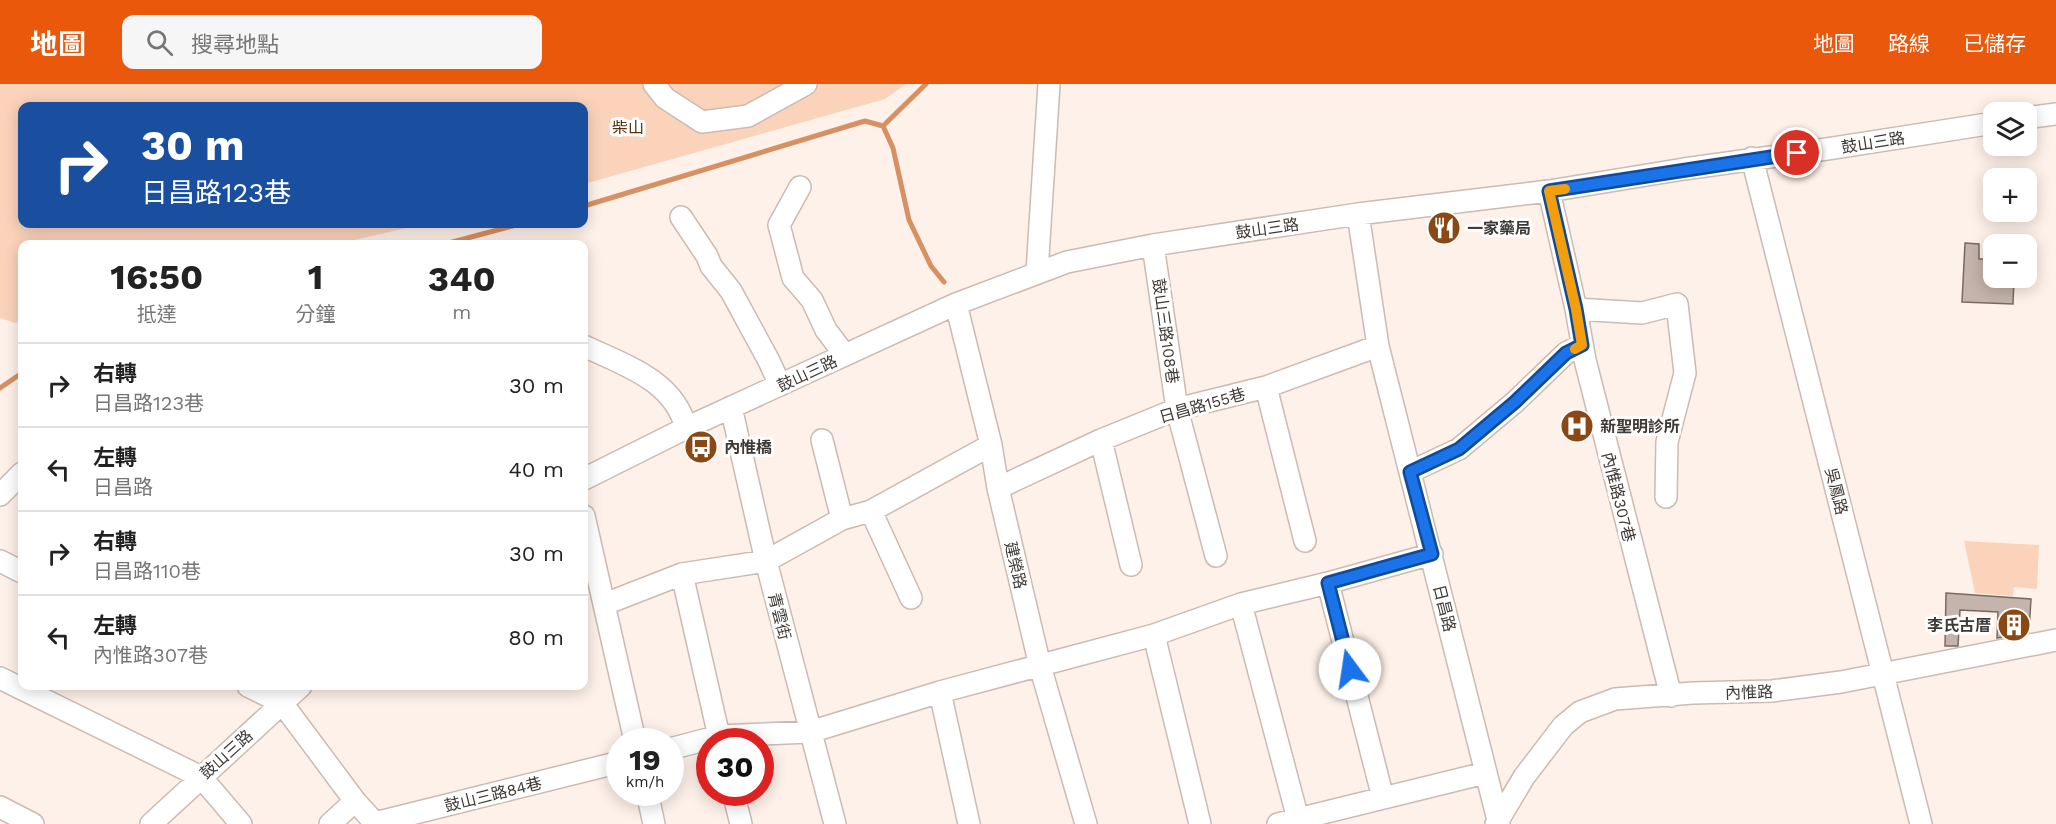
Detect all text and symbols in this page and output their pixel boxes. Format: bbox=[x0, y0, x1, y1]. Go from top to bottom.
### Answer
search box bbox=[122, 15, 542, 69]
icon: search bbox=[143, 26, 176, 59]
text: 地圖 bbox=[30, 28, 86, 61]
text: 地圖 bbox=[1813, 31, 1855, 56]
text: 路線 bbox=[1888, 31, 1930, 56]
text: 已儲存 bbox=[1963, 31, 2026, 56]
text: 搜尋地點 bbox=[191, 32, 279, 57]
map controls bbox=[1983, 102, 2037, 288]
button: layers bbox=[1983, 102, 2037, 156]
park label: 柴山 bbox=[612, 118, 644, 137]
text: 30 m bbox=[141, 121, 245, 170]
icon: right bbox=[42, 126, 120, 204]
pin bbox=[1771, 127, 1822, 178]
street label: 鼓山三路 bbox=[1840, 128, 1906, 157]
icon: arrive bbox=[1780, 136, 1813, 169]
button: + bbox=[1983, 168, 2037, 222]
text: 日昌路123巷 bbox=[141, 177, 291, 209]
restaurant icon: 一家藥局 bbox=[1426, 210, 1462, 246]
street label: 鼓山三路 bbox=[1234, 215, 1300, 242]
place label: 一家藥局 bbox=[1467, 219, 1531, 238]
button: − bbox=[1983, 234, 2037, 288]
text: 16:50 bbox=[110, 256, 203, 298]
text: 1 bbox=[308, 256, 323, 298]
text: 340 bbox=[428, 258, 496, 300]
street label: 鼓山三路108巷 bbox=[1149, 277, 1182, 385]
text: m bbox=[452, 300, 471, 324]
text: 抵達 bbox=[137, 302, 177, 326]
text: 分鐘 bbox=[295, 302, 335, 326]
street label: 鼓山三路 bbox=[774, 351, 840, 396]
text: 右轉 bbox=[93, 361, 137, 386]
icon: right bbox=[42, 369, 75, 402]
text: 30 m bbox=[509, 373, 564, 398]
street label: 日昌路155巷 bbox=[1157, 384, 1247, 427]
text: 日昌路123巷 bbox=[93, 391, 204, 415]
hospital icon: 新聖明診所 bbox=[1559, 408, 1595, 444]
place label: 新聖明診所 bbox=[1600, 417, 1680, 436]
bus stop icon: 內惟橋 bbox=[683, 429, 719, 465]
place label: 內惟橋 bbox=[724, 438, 772, 457]
text: 左轉 bbox=[93, 445, 137, 470]
street label: 內惟路307巷 bbox=[1598, 450, 1639, 544]
icon: left bbox=[42, 453, 75, 486]
text: 40 m bbox=[508, 457, 564, 482]
street label: 吳鳳路 bbox=[1821, 466, 1852, 517]
text: 日昌路 bbox=[93, 475, 153, 499]
text: 右轉 bbox=[93, 529, 137, 554]
icon: right bbox=[42, 537, 75, 570]
street label: 建榮路 bbox=[1001, 540, 1030, 591]
text: 30 m bbox=[509, 541, 564, 566]
text: 日昌路110巷 bbox=[93, 559, 201, 583]
street label: 日昌路 bbox=[1429, 583, 1460, 634]
street label: 青雲街 bbox=[764, 591, 795, 642]
building icon: 李氏古厝 bbox=[1996, 607, 2032, 643]
text: 左轉 bbox=[93, 613, 137, 638]
place label: 李氏古厝 bbox=[1927, 616, 1991, 635]
icon: left bbox=[42, 621, 75, 654]
text: 80 m bbox=[508, 625, 564, 650]
position arrow bbox=[1318, 637, 1382, 701]
text: 內惟路307巷 bbox=[93, 643, 208, 667]
street label: 內惟路 bbox=[1725, 682, 1773, 703]
street label: 鼓山三路 bbox=[196, 726, 256, 783]
speed limit sign: 30 bbox=[696, 728, 774, 806]
text: 19 bbox=[629, 742, 661, 777]
street label: 鼓山三路84巷 bbox=[442, 773, 544, 816]
text: km/h bbox=[626, 773, 664, 791]

